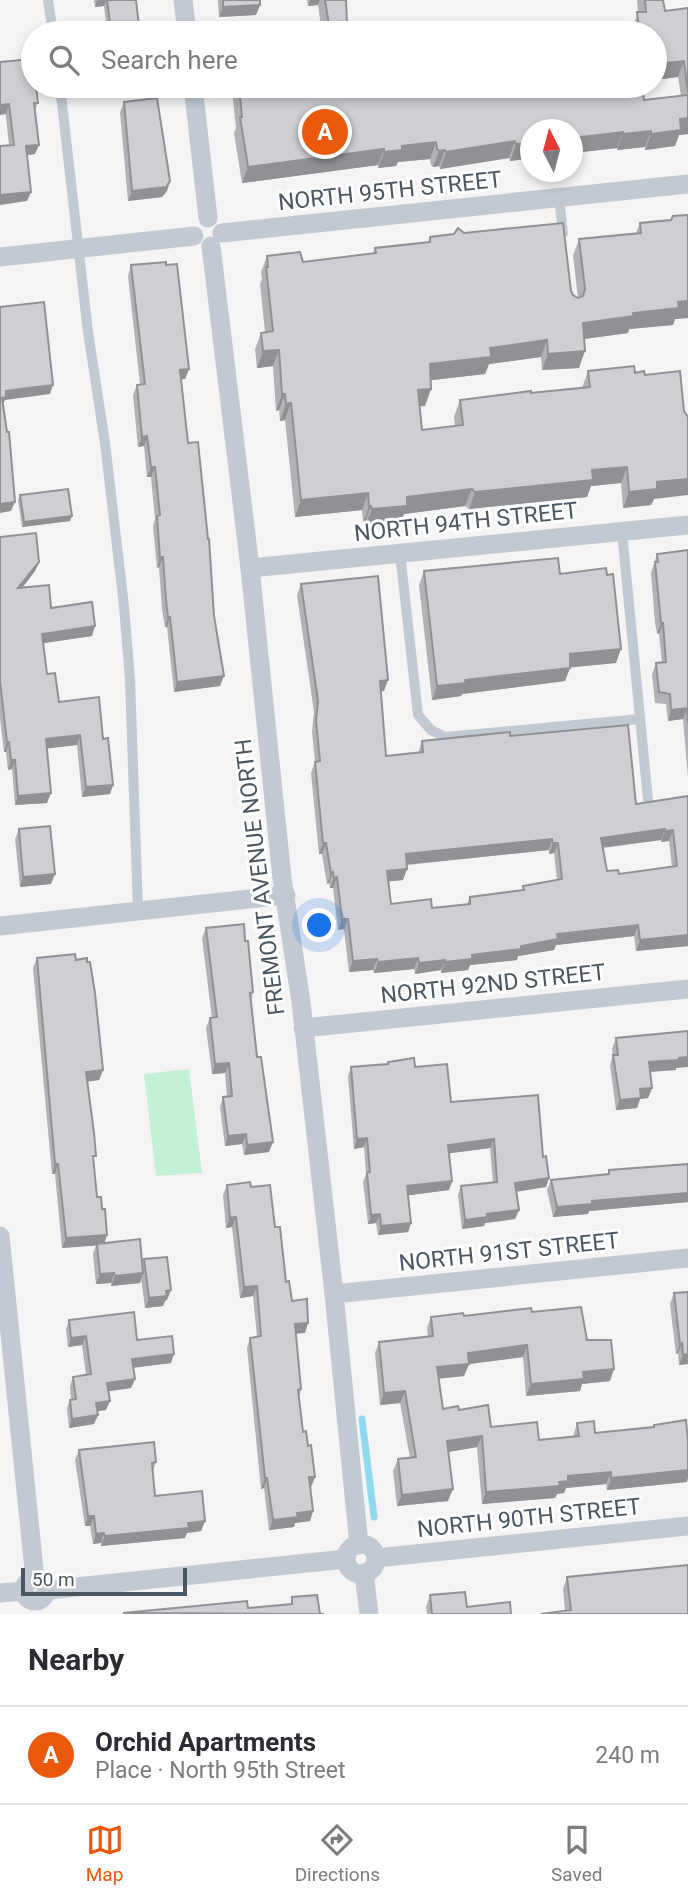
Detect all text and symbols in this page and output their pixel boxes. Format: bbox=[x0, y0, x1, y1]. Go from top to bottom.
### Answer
search box bbox=[21, 21, 667, 98]
icon: search bbox=[45, 41, 83, 79]
text: Search here bbox=[101, 45, 238, 75]
pin: A bbox=[302, 106, 348, 158]
north arrow bbox=[520, 119, 583, 182]
street label: NORTH 95TH STREET bbox=[277, 166, 503, 216]
street label: NORTH 94TH STREET bbox=[353, 497, 579, 547]
street label: FREMONT AVENUE NORTH bbox=[230, 737, 290, 1017]
your location bbox=[302, 908, 336, 942]
street label: NORTH 92ND STREET bbox=[379, 959, 607, 1009]
street label: NORTH 91ST STREET bbox=[397, 1227, 621, 1277]
street label: NORTH 90TH STREET bbox=[416, 1493, 642, 1543]
scale bar bbox=[21, 1565, 187, 1597]
text: 50 m bbox=[32, 1568, 75, 1591]
text: Nearby bbox=[28, 1642, 124, 1677]
text: Orchid Apartments bbox=[95, 1727, 316, 1757]
text: A bbox=[43, 1742, 59, 1769]
text: 240 m bbox=[595, 1742, 660, 1769]
text: Place · North 95th Street bbox=[95, 1757, 345, 1784]
tab: Map bbox=[86, 1821, 124, 1886]
tab: Directions bbox=[295, 1821, 380, 1886]
tab: Saved bbox=[551, 1821, 602, 1886]

